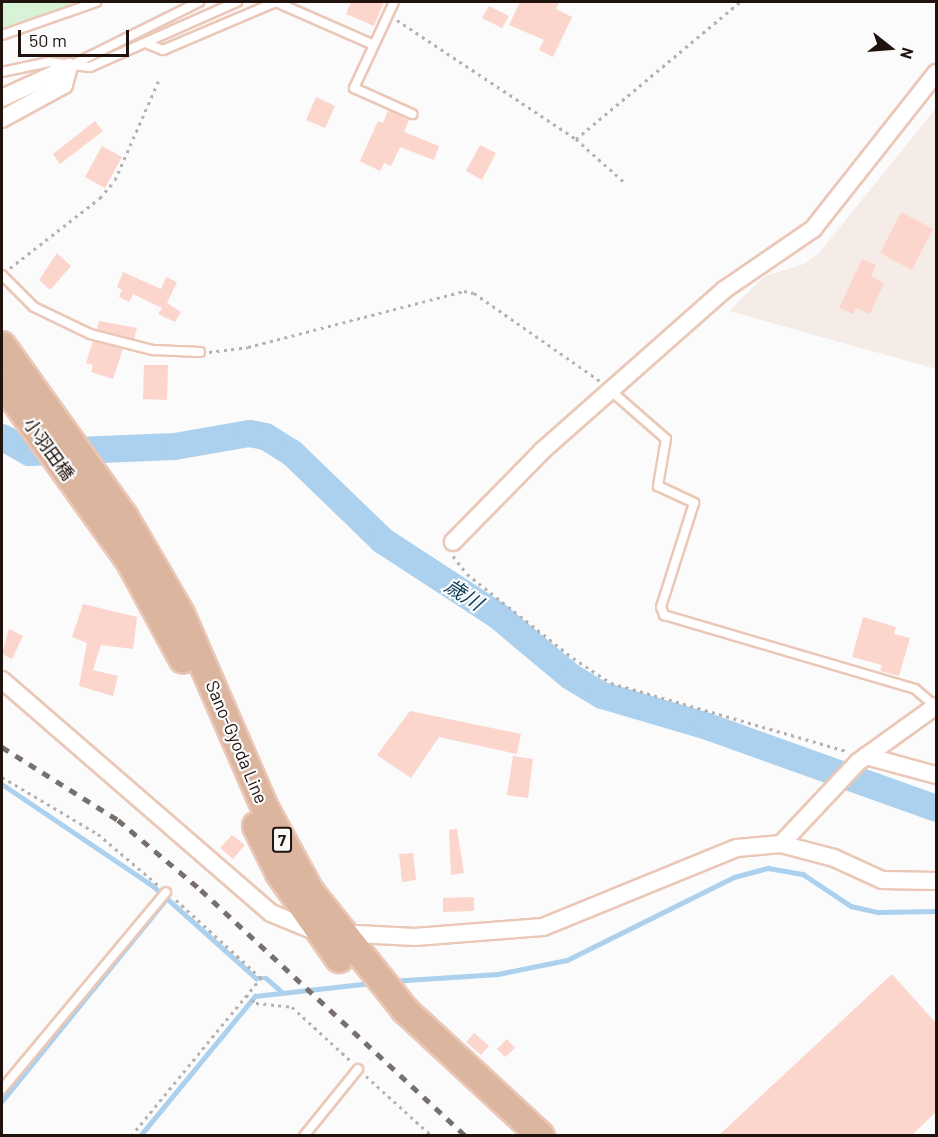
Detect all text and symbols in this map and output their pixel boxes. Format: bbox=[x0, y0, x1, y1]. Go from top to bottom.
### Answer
scale bar bbox=[21, 18, 132, 56]
north arrow bbox=[860, 18, 920, 78]
text: 50 m bbox=[29, 29, 67, 51]
text: N bbox=[897, 46, 918, 61]
street label: 小羽田橋 bbox=[19, 414, 79, 484]
water label: 歳川 bbox=[441, 573, 487, 615]
street label: Sano-Gyoda Line bbox=[201, 677, 273, 807]
road number: 7 bbox=[272, 827, 292, 853]

